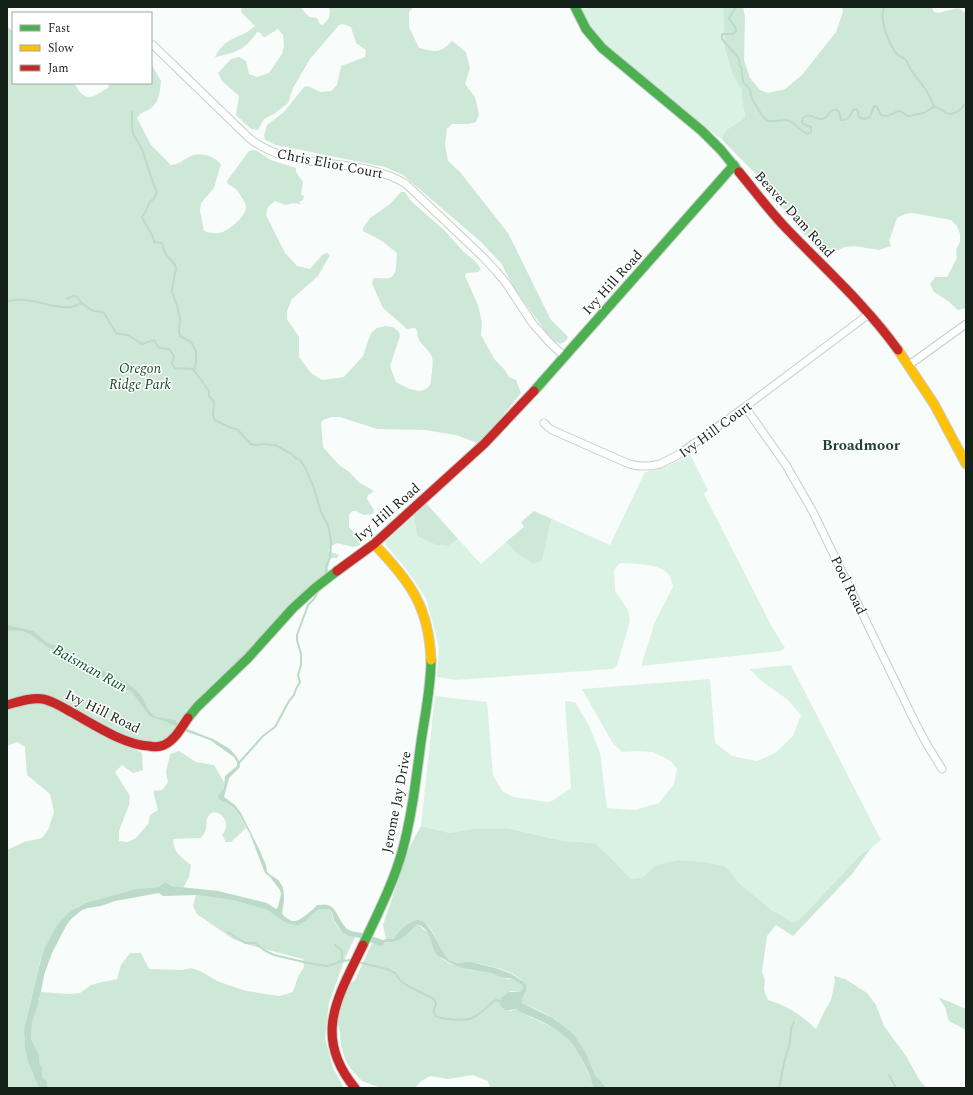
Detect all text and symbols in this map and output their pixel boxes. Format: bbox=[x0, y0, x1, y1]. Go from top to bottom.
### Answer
legend bbox=[12, 12, 152, 84]
text: Fast bbox=[48, 19, 70, 38]
text: Slow bbox=[48, 39, 74, 58]
text: Jam bbox=[48, 59, 69, 78]
street label: Chris Eliot Court bbox=[275, 143, 385, 184]
street label: Beaver Dam Road bbox=[750, 166, 839, 263]
street label: Ivy Hill Road bbox=[577, 245, 648, 320]
park label: Oregon Ridge Park bbox=[109, 358, 172, 395]
street label: Ivy Hill Court bbox=[674, 396, 756, 463]
district label: Broadmoor bbox=[822, 434, 901, 457]
street label: Ivy Hill Road bbox=[350, 478, 425, 547]
street label: Pool Road bbox=[825, 552, 872, 618]
water label: Baisman Run bbox=[48, 638, 131, 698]
street label: Ivy Hill Road bbox=[62, 684, 144, 739]
street label: Jerome Jay Drive bbox=[376, 749, 417, 855]

